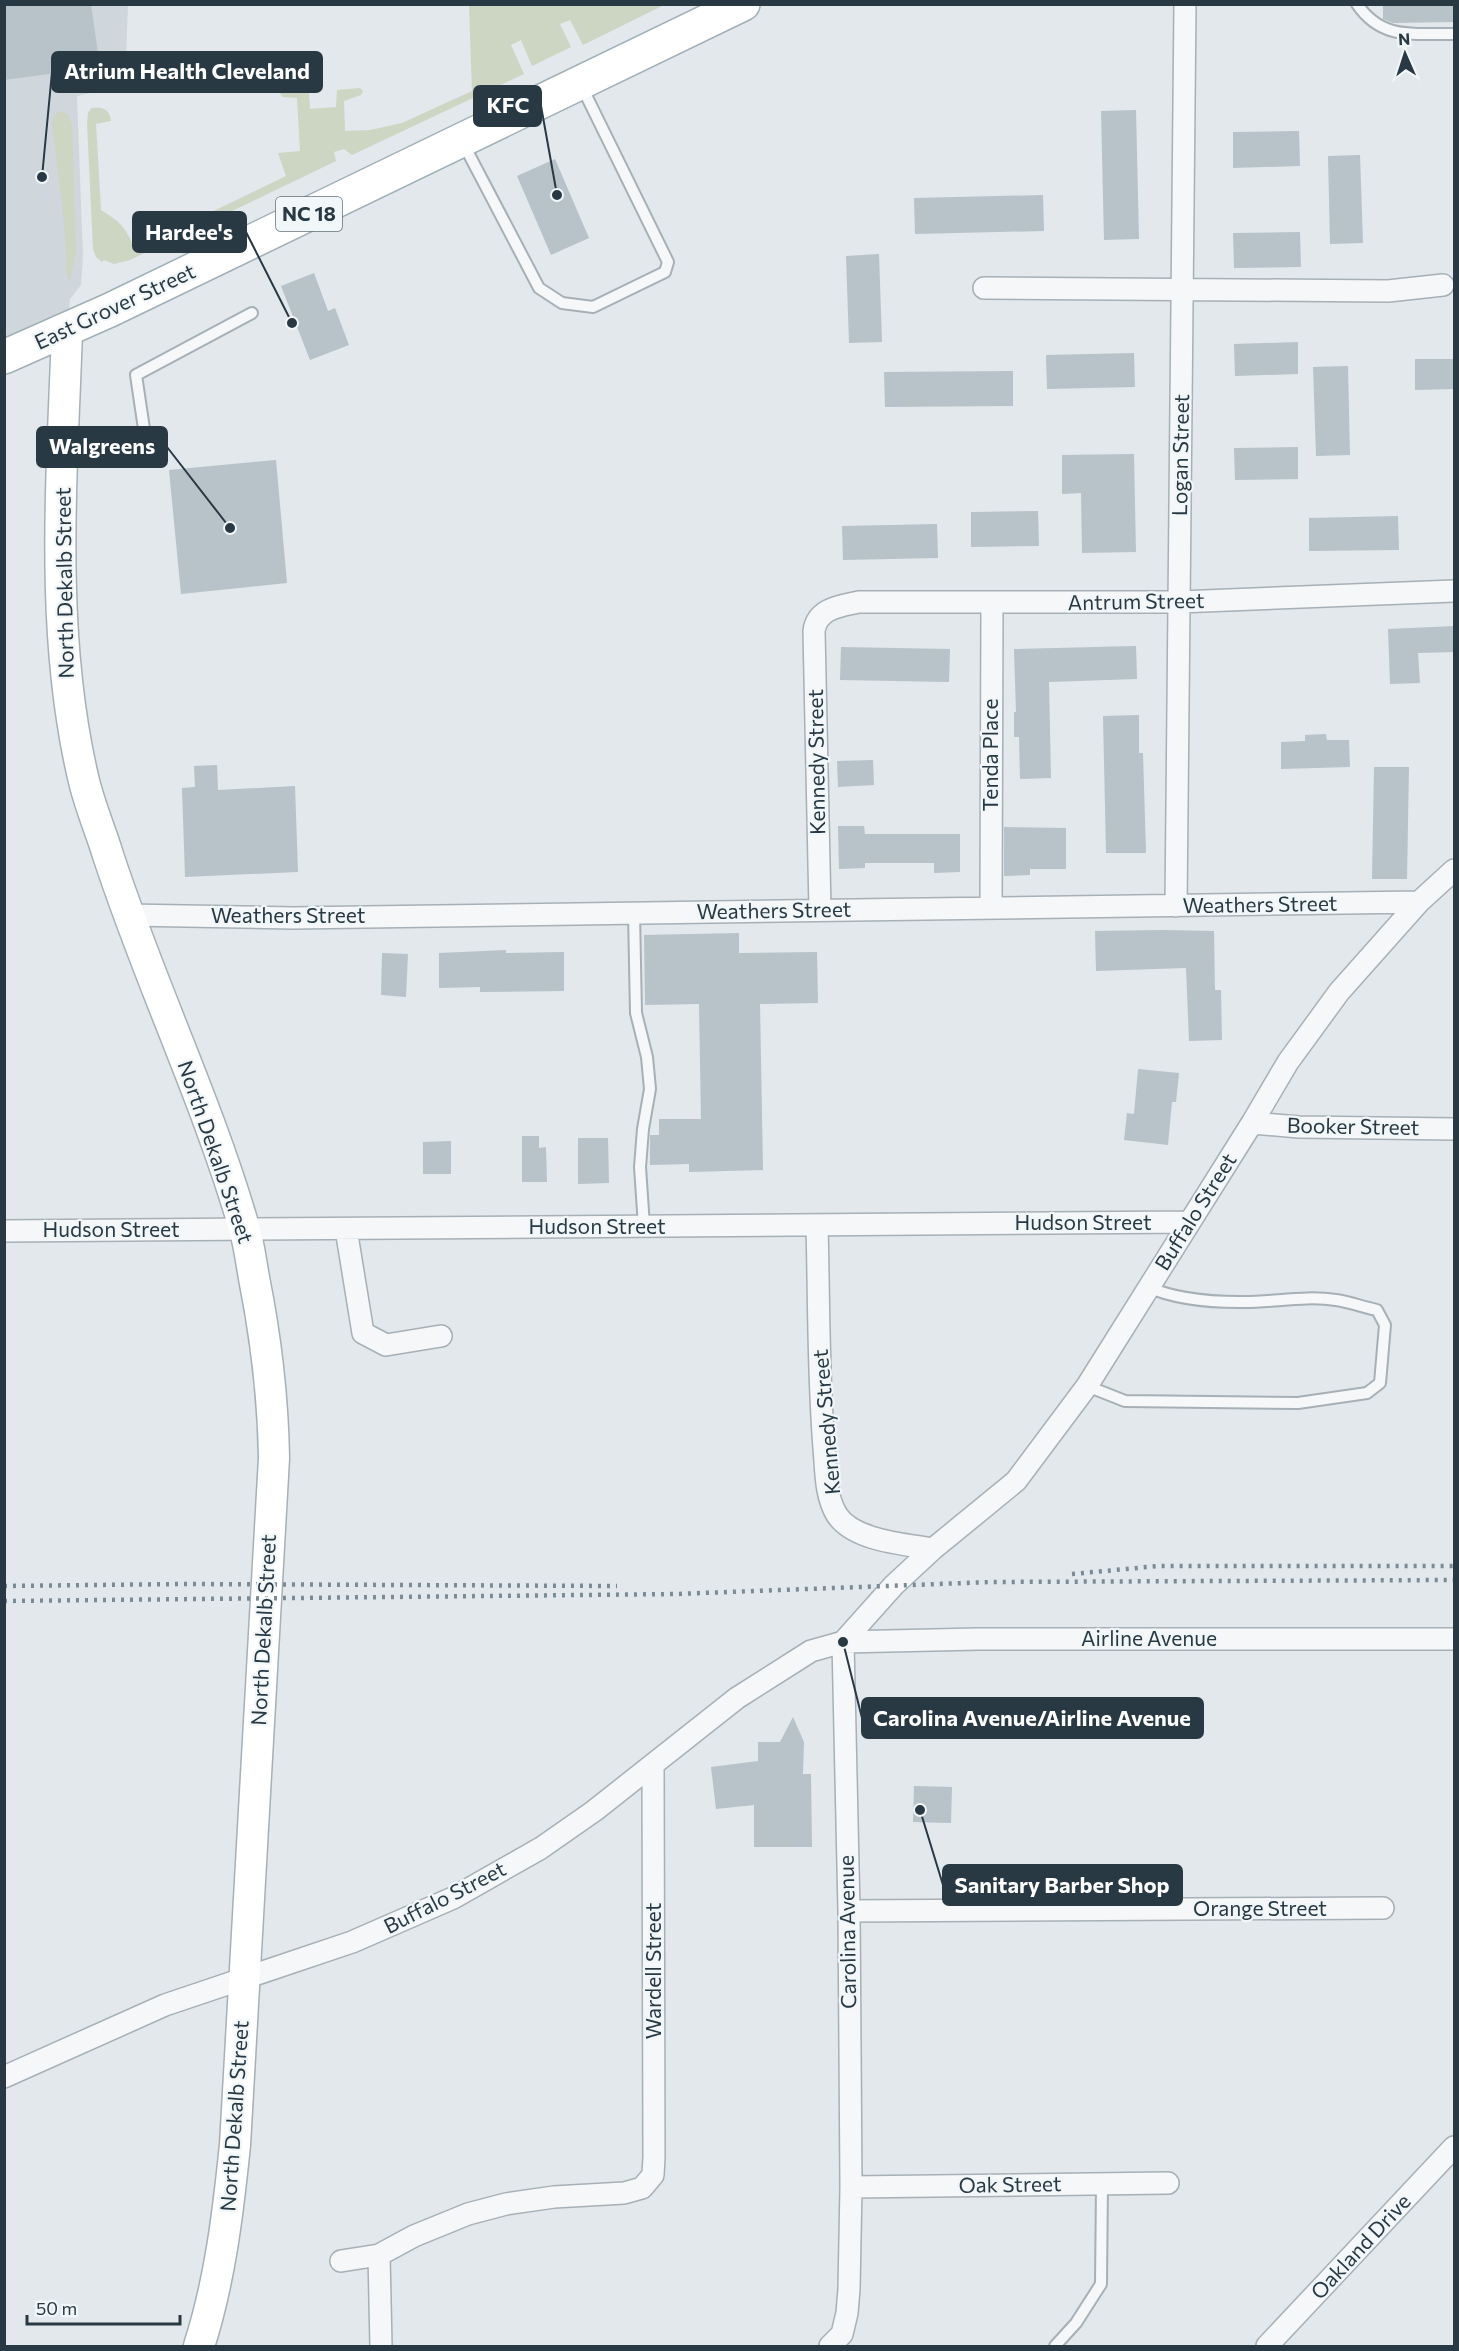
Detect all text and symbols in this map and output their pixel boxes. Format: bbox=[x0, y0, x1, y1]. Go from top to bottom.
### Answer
north arrow bbox=[1375, 24, 1435, 84]
text: N bbox=[1398, 29, 1411, 48]
callout: Atrium Health Cleveland bbox=[52, 52, 322, 92]
text: Atrium Health Cleveland bbox=[64, 57, 310, 84]
callout: KFC bbox=[474, 86, 541, 126]
text: KFC bbox=[486, 91, 530, 118]
road number: NC 18 bbox=[276, 197, 342, 231]
callout: Hardee's bbox=[133, 212, 246, 252]
text: Hardee's bbox=[145, 218, 233, 245]
street label: East Grover Street bbox=[30, 257, 199, 354]
street label: Logan Street bbox=[1166, 394, 1193, 516]
callout: Walgreens bbox=[37, 427, 167, 467]
text: Walgreens bbox=[49, 432, 155, 459]
street label: North Dekalb Street bbox=[49, 487, 78, 679]
street label: Antrum Street bbox=[1067, 587, 1205, 614]
street label: Kennedy Street bbox=[802, 689, 829, 835]
street label: Tenda Place bbox=[977, 698, 1002, 812]
street label: Weathers Street bbox=[1182, 890, 1338, 917]
street label: Weathers Street bbox=[696, 896, 852, 923]
street label: Weathers Street bbox=[211, 902, 365, 927]
street label: North Dekalb Street bbox=[173, 1057, 259, 1246]
street label: Booker Street bbox=[1287, 1112, 1419, 1139]
street label: Buffalo Street bbox=[1149, 1148, 1241, 1274]
street label: Hudson Street bbox=[1014, 1209, 1152, 1234]
street label: Hudson Street bbox=[528, 1213, 666, 1238]
street label: Hudson Street bbox=[42, 1216, 180, 1241]
street label: Kennedy Street bbox=[807, 1348, 844, 1496]
street label: North Dekalb Street bbox=[245, 1534, 280, 1726]
street label: Airline Avenue bbox=[1081, 1625, 1217, 1650]
callout: Carolina Avenue/Airline Avenue bbox=[862, 1698, 1203, 1738]
text: Carolina Avenue/Airline Avenue bbox=[873, 1704, 1191, 1731]
street label: Buffalo Street bbox=[379, 1855, 509, 1938]
street label: Carolina Avenue bbox=[833, 1855, 860, 2009]
callout: Sanitary Barber Shop bbox=[943, 1865, 1182, 1905]
text: Sanitary Barber Shop bbox=[954, 1871, 1170, 1898]
street label: Orange Street bbox=[1193, 1895, 1327, 1920]
street label: Wardell Street bbox=[640, 1903, 665, 2039]
street label: North Dekalb Street bbox=[214, 2020, 253, 2212]
street label: Oak Street bbox=[958, 2170, 1062, 2197]
street label: Oakland Drive bbox=[1305, 2188, 1415, 2304]
scale bar bbox=[27, 2288, 180, 2326]
text: 50 m bbox=[36, 2297, 77, 2319]

